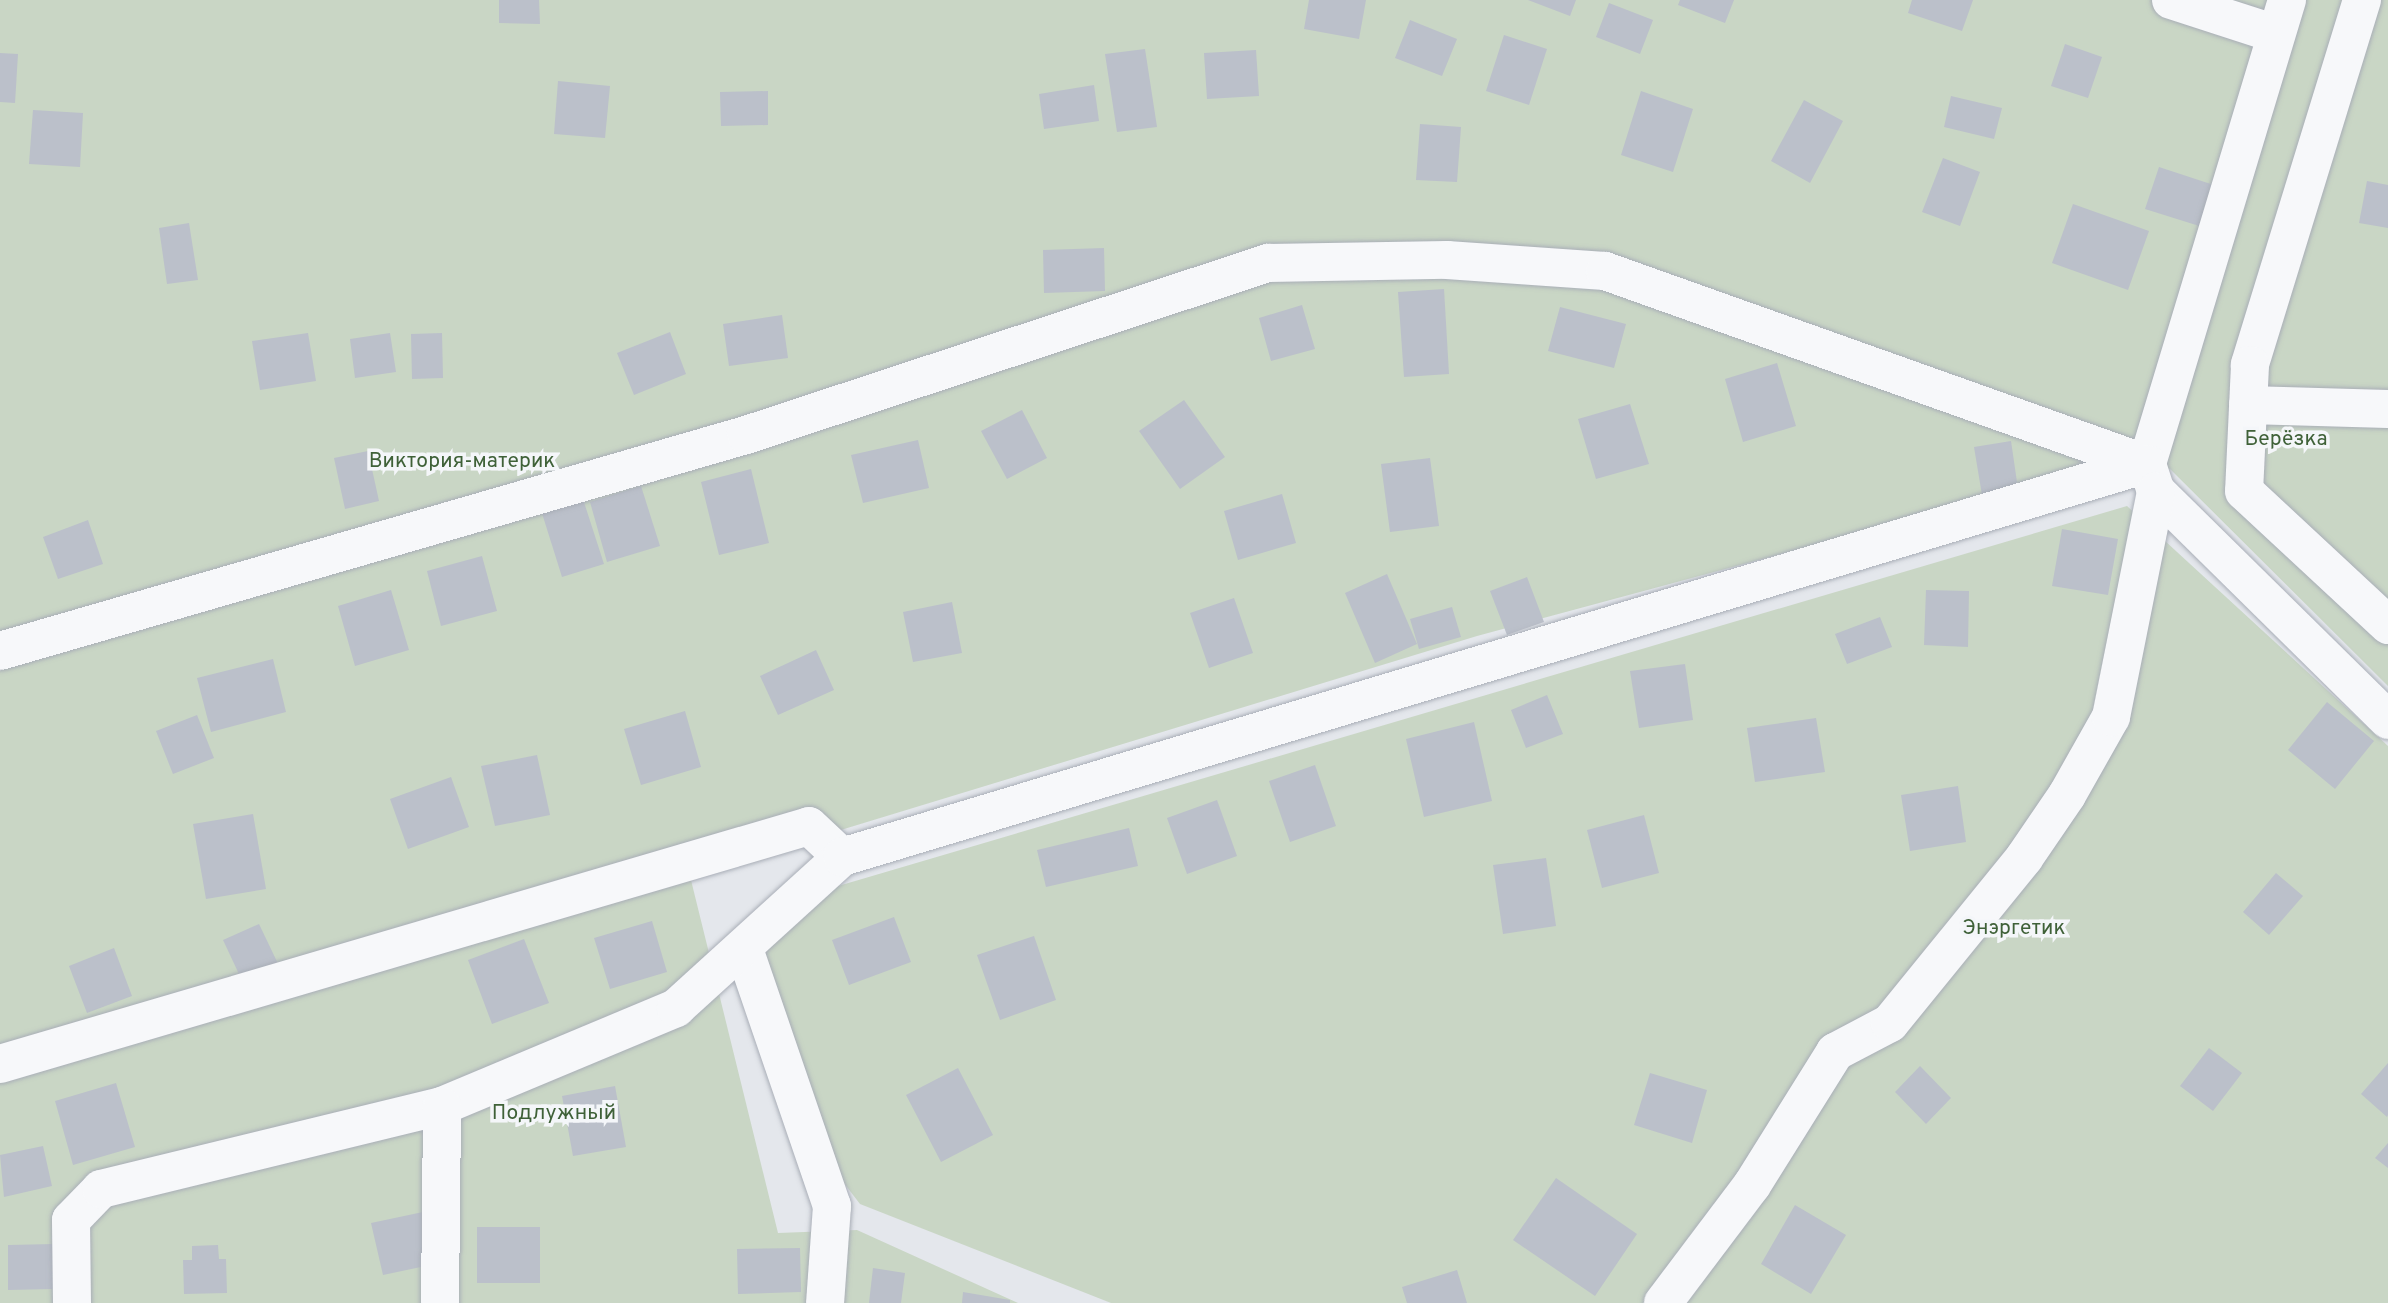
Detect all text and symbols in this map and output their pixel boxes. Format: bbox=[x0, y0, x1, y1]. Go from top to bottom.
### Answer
park label: Берёзка bbox=[2244, 427, 2328, 453]
park label: Виктория-материк bbox=[369, 449, 555, 475]
park label: Энэргетик bbox=[1963, 916, 2065, 942]
park label: Подлужный bbox=[492, 1101, 616, 1127]

